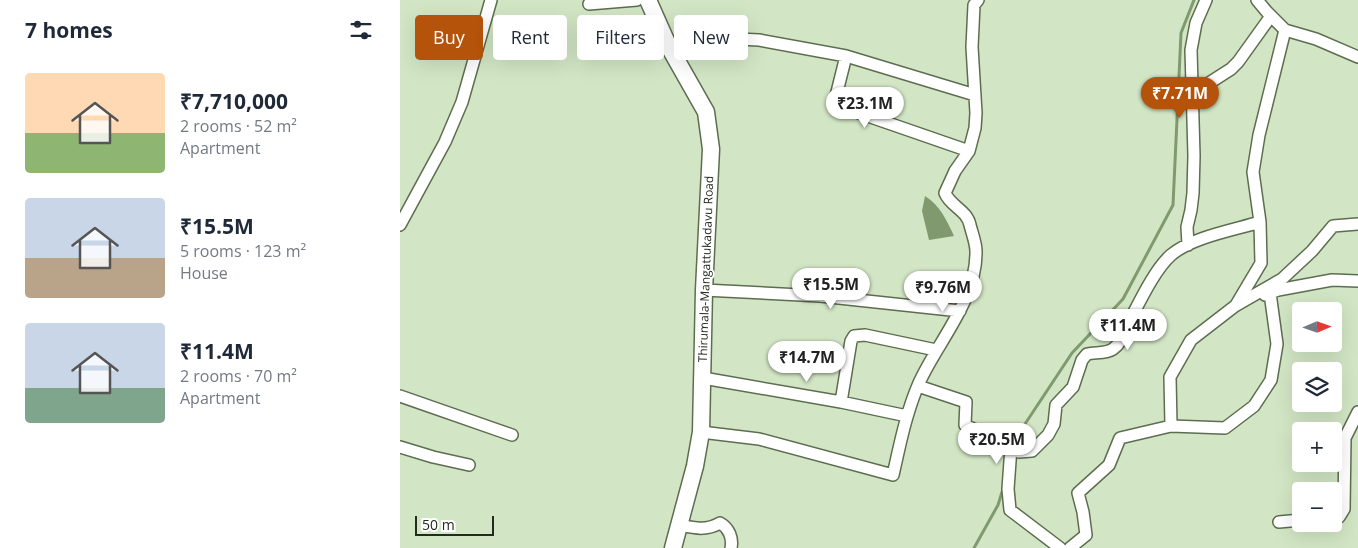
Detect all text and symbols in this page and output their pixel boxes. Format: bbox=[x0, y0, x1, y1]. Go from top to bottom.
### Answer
chip: Buy bbox=[415, 15, 483, 60]
chip: Rent bbox=[493, 15, 567, 60]
chip: Filters bbox=[577, 15, 664, 60]
chip: New bbox=[674, 15, 748, 60]
text: 7 homes bbox=[25, 16, 113, 44]
icon: filters bbox=[347, 16, 375, 44]
pin: ₹7.71M bbox=[1139, 76, 1221, 119]
text: ₹7.71M bbox=[1152, 82, 1208, 104]
pin: ₹23.1M bbox=[824, 86, 906, 129]
text: ₹7,710,000 bbox=[180, 87, 288, 115]
text: ₹23.1M bbox=[837, 92, 893, 114]
icon: home bbox=[65, 93, 125, 153]
text: 2 rooms · 52 m² bbox=[180, 115, 297, 137]
text: Apartment bbox=[180, 137, 260, 159]
street label: Thirumala-Mangattukadavu Road bbox=[694, 175, 717, 363]
text: ₹15.5M bbox=[180, 212, 254, 240]
icon: home bbox=[65, 218, 125, 278]
text: 5 rooms · 123 m² bbox=[180, 240, 306, 262]
text: House bbox=[180, 262, 228, 284]
pin: ₹15.5M bbox=[790, 268, 872, 310]
pin: ₹9.76M bbox=[902, 270, 984, 313]
text: ₹15.5M bbox=[803, 273, 859, 295]
text: ₹9.76M bbox=[915, 276, 971, 298]
north arrow bbox=[1292, 302, 1342, 352]
map controls bbox=[1292, 302, 1342, 532]
pin: ₹11.4M bbox=[1087, 308, 1169, 351]
text: ₹11.4M bbox=[1100, 314, 1156, 336]
text: ₹11.4M bbox=[180, 337, 254, 365]
pin: ₹14.7M bbox=[766, 340, 848, 383]
icon: home bbox=[65, 343, 125, 403]
text: ₹14.7M bbox=[779, 346, 835, 368]
button: layers bbox=[1292, 362, 1342, 412]
text: 2 rooms · 70 m² bbox=[180, 365, 297, 387]
text: Apartment bbox=[180, 387, 260, 409]
pin: ₹20.5M bbox=[956, 422, 1038, 465]
button: + bbox=[1292, 422, 1342, 472]
text: ₹20.5M bbox=[969, 428, 1025, 450]
button: − bbox=[1292, 482, 1342, 532]
scale bar bbox=[415, 513, 494, 536]
text: 50 m bbox=[422, 515, 455, 534]

